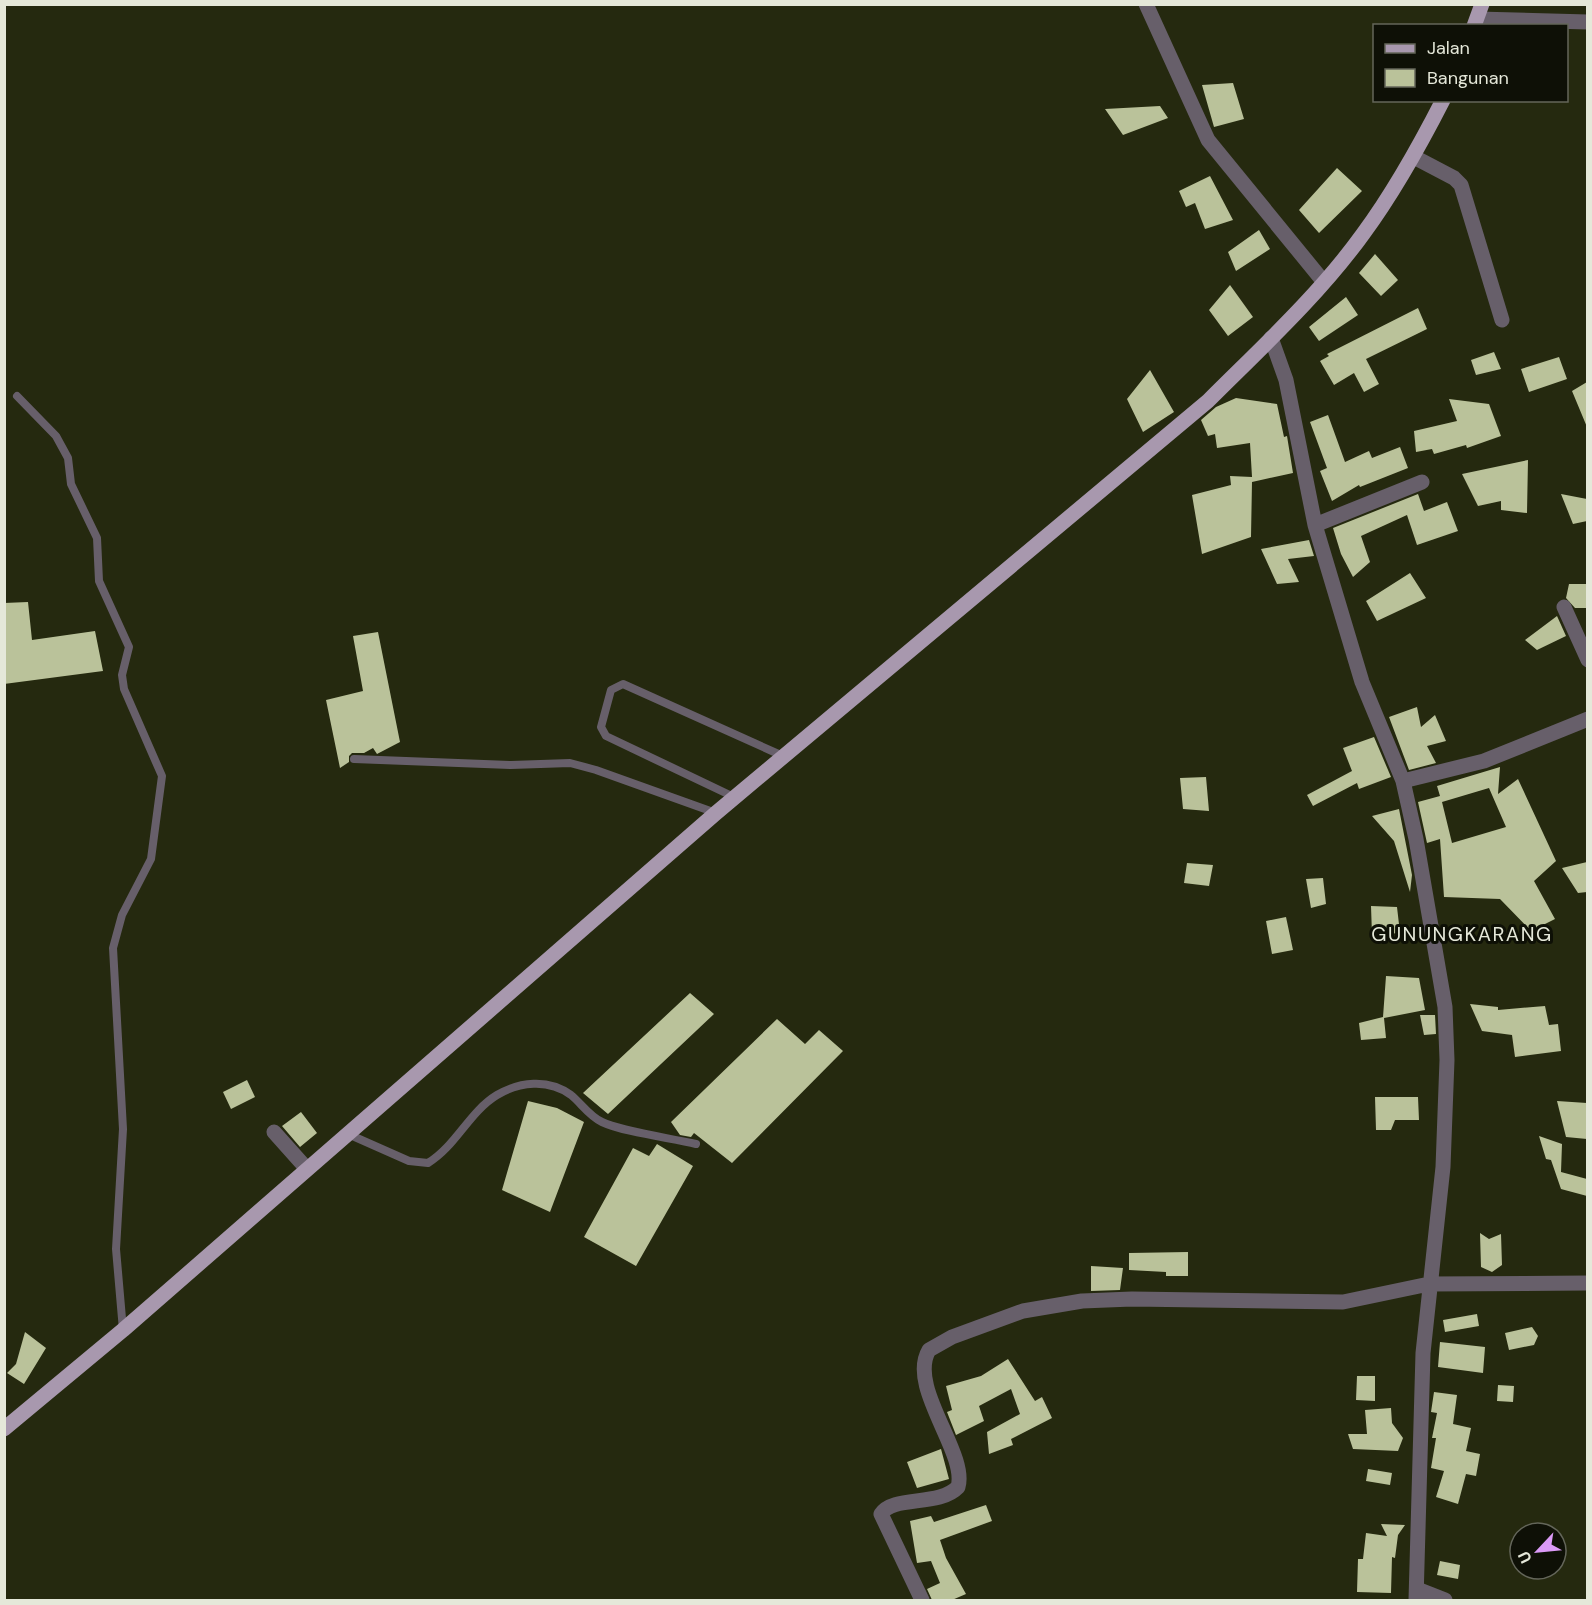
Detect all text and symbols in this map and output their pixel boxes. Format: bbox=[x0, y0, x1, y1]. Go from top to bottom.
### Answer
legend bbox=[1373, 24, 1568, 102]
text: Jalan bbox=[1427, 36, 1470, 60]
text: Bangunan bbox=[1427, 66, 1509, 90]
district label: GUNUNGKARANG bbox=[1371, 921, 1553, 947]
north arrow bbox=[1508, 1521, 1568, 1581]
text: U bbox=[1513, 1548, 1537, 1567]

